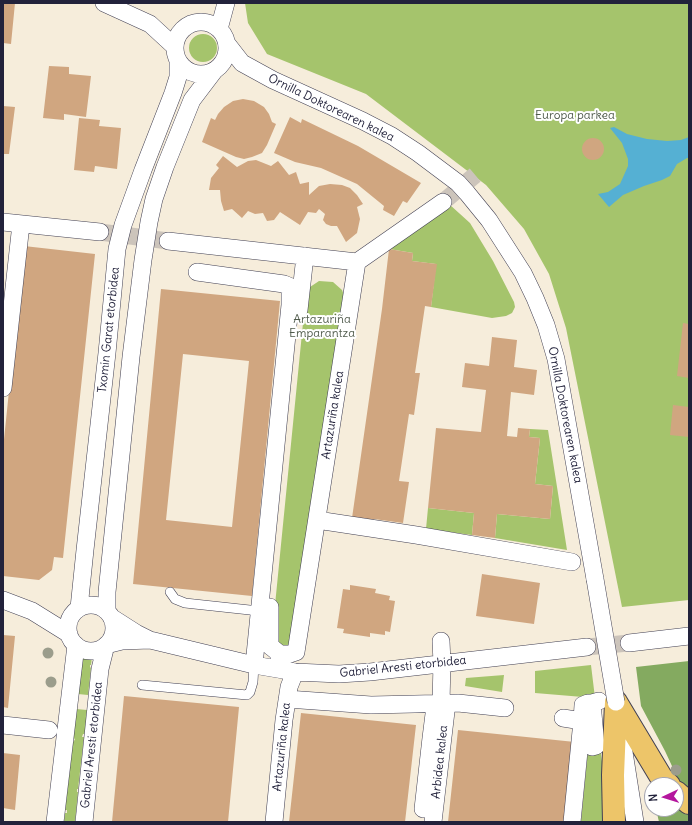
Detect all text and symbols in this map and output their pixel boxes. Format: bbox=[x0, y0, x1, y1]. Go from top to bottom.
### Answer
street label: Ornilla Doktorearen kalea bbox=[266, 71, 396, 145]
park label: Europa parkea bbox=[535, 109, 615, 123]
street label: Txomin Garat etorbidea bbox=[95, 266, 123, 394]
park label: Artazuriña Emparantza bbox=[289, 313, 355, 341]
street label: Ornilla Doktorearen kalea bbox=[545, 346, 585, 484]
street label: Artazuriña kalea bbox=[319, 370, 347, 460]
street label: Gabriel Aresti etorbidea bbox=[339, 653, 467, 681]
street label: Gabriel Aresti etorbidea bbox=[78, 681, 106, 809]
street label: Artazuriña kalea bbox=[270, 702, 294, 792]
street label: Arbidea kalea bbox=[429, 724, 451, 800]
north arrow bbox=[644, 777, 684, 817]
text: N bbox=[646, 793, 660, 802]

